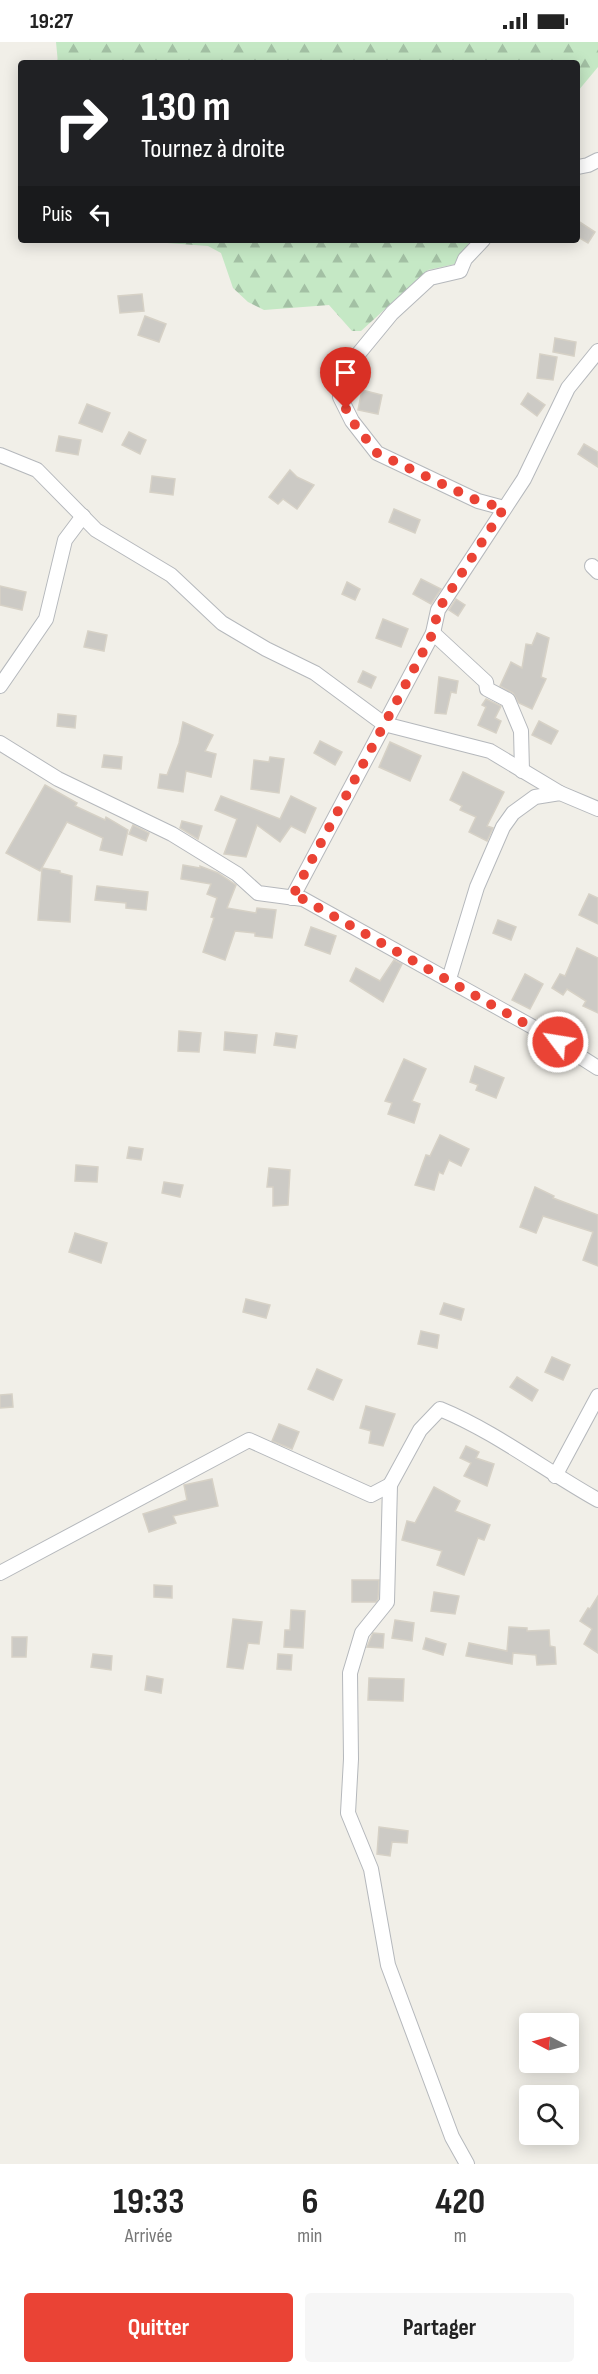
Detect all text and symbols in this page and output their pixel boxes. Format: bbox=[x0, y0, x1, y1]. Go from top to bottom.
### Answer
text: 19:27 bbox=[30, 8, 73, 35]
text: 130 m bbox=[141, 82, 231, 133]
icon: right bbox=[42, 84, 120, 162]
text: Tournez à droite bbox=[141, 133, 285, 165]
icon: left bbox=[84, 198, 117, 231]
text: Puis bbox=[42, 201, 72, 228]
pin bbox=[320, 347, 371, 409]
icon: arrive bbox=[329, 356, 362, 389]
position arrow bbox=[526, 1010, 590, 1074]
north arrow bbox=[519, 2013, 579, 2073]
map controls bbox=[519, 2013, 579, 2145]
button: search bbox=[519, 2085, 579, 2145]
text: 19:33 bbox=[113, 2181, 184, 2224]
text: 6 bbox=[301, 2181, 318, 2224]
text: 420 bbox=[435, 2181, 485, 2224]
text: Arrivée bbox=[125, 2224, 173, 2248]
text: min bbox=[297, 2224, 322, 2248]
text: m bbox=[454, 2224, 467, 2248]
button: Quitter bbox=[24, 2293, 293, 2362]
button: Partager bbox=[305, 2293, 574, 2362]

